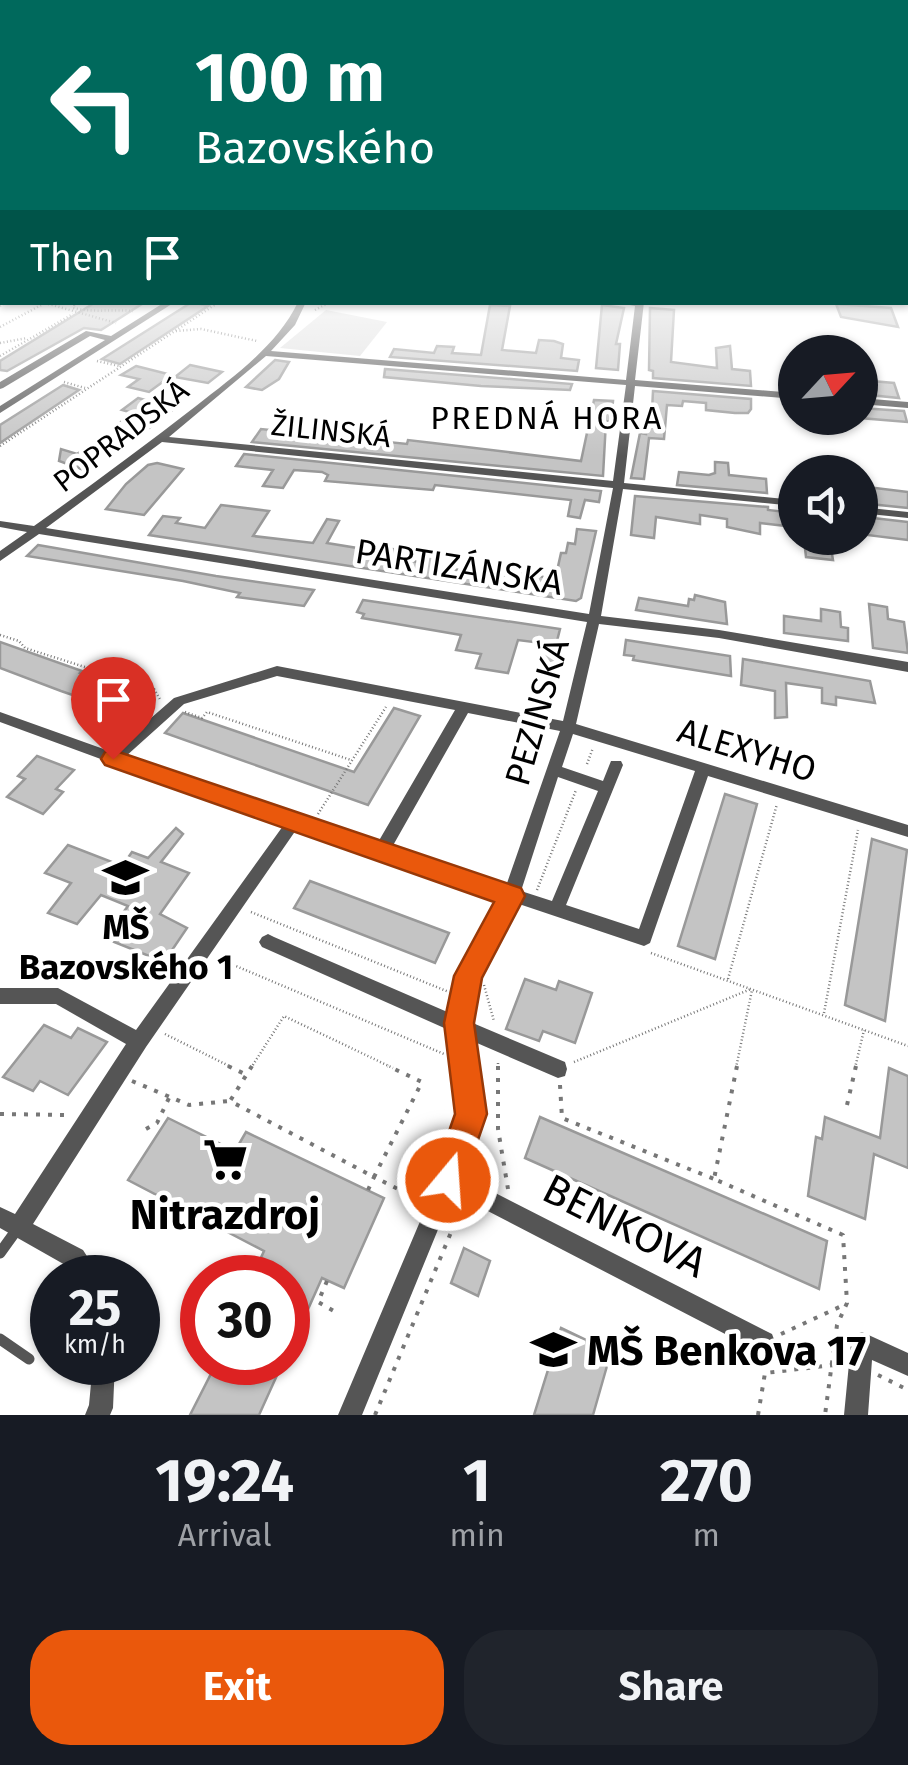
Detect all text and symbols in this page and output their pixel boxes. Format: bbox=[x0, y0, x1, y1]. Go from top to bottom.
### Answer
text: 100 m bbox=[195, 36, 385, 120]
icon: left bbox=[30, 40, 160, 170]
text: Bazovského bbox=[195, 121, 435, 175]
icon: arrive bbox=[135, 230, 190, 285]
text: Then bbox=[30, 235, 115, 281]
north arrow bbox=[778, 335, 878, 435]
map controls bbox=[778, 335, 878, 555]
street label: POPRADSKÁ bbox=[46, 372, 196, 500]
district label: PREDNÁ HORA bbox=[430, 399, 664, 437]
street label: ŽILINSKÁ bbox=[269, 407, 393, 455]
button: sound bbox=[778, 455, 878, 555]
street label: PARTIZÁNSKA bbox=[352, 530, 566, 604]
street label: PEZINSKÁ bbox=[496, 634, 578, 790]
pin bbox=[71, 657, 156, 760]
icon: arrive bbox=[86, 672, 141, 727]
street label: ALEXYHO bbox=[673, 709, 821, 791]
school or university icon: MŠ Bazovského 1 bbox=[102, 853, 150, 901]
place label: MŠ Bazovského 1 bbox=[19, 906, 233, 988]
position arrow bbox=[396, 1128, 500, 1232]
supermarket icon: Nitrazdroj bbox=[201, 1136, 249, 1184]
street label: BENKOVA bbox=[535, 1164, 715, 1288]
place label: Nitrazdroj bbox=[130, 1190, 320, 1240]
speed limit sign: 30 bbox=[180, 1255, 310, 1385]
text: 25 bbox=[69, 1278, 121, 1338]
place label: MŠ Benkova 17 bbox=[587, 1325, 866, 1376]
school or university icon: MŠ Benkova 17 bbox=[530, 1326, 578, 1374]
text: km/h bbox=[64, 1330, 126, 1360]
text: 19:24 bbox=[155, 1445, 294, 1517]
text: 1 bbox=[463, 1445, 491, 1517]
text: 270 bbox=[660, 1445, 753, 1517]
text: Arrival bbox=[178, 1516, 272, 1554]
text: min bbox=[449, 1516, 505, 1554]
text: m bbox=[693, 1516, 720, 1554]
button: Exit bbox=[30, 1630, 444, 1745]
button: Share bbox=[464, 1630, 878, 1745]

